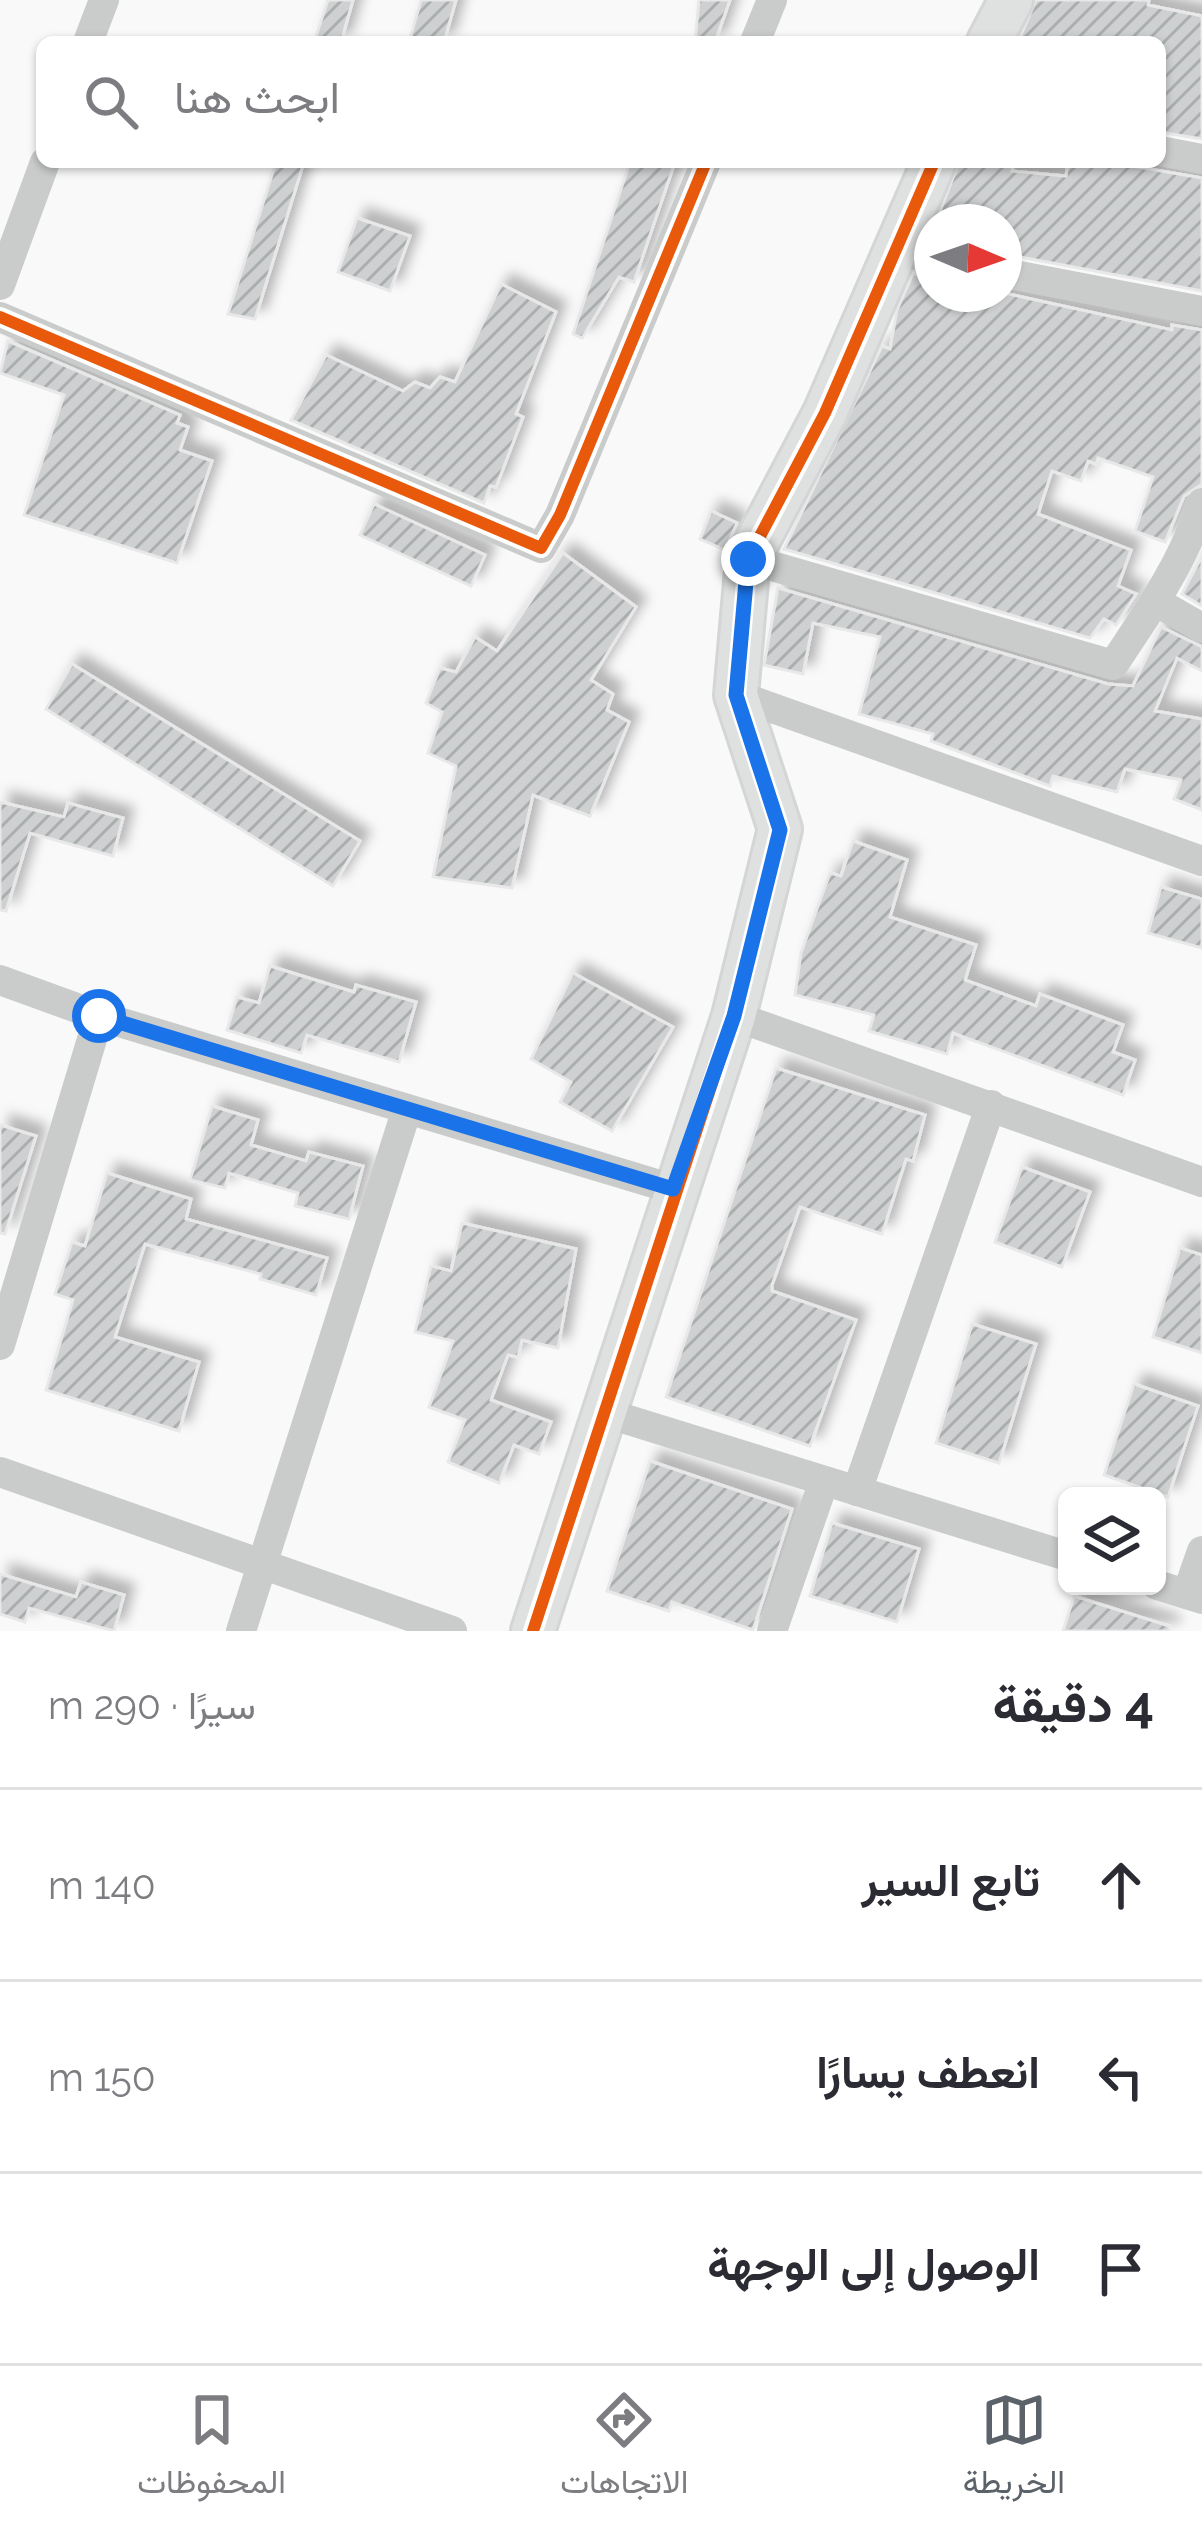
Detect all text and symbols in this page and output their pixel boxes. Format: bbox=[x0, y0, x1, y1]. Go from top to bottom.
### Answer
search box bbox=[36, 36, 1166, 168]
icon: search bbox=[78, 69, 144, 135]
text: ابحث هنا bbox=[174, 71, 340, 124]
north arrow bbox=[914, 204, 1022, 312]
route end bbox=[721, 532, 775, 586]
route start bbox=[72, 989, 126, 1043]
map controls bbox=[1058, 1487, 1166, 1595]
button: layers bbox=[1058, 1487, 1166, 1595]
text: 4 دقيقة bbox=[992, 1674, 1154, 1734]
text: سيرًا · 290 m bbox=[48, 1682, 256, 1728]
icon: ahead bbox=[1088, 1852, 1154, 1918]
text: تابع السير bbox=[861, 1854, 1040, 1907]
text: 140 m bbox=[48, 1862, 156, 1908]
icon: left bbox=[1088, 2044, 1154, 2110]
text: انعطف يسارًا bbox=[816, 2046, 1040, 2099]
text: 150 m bbox=[48, 2054, 156, 2100]
icon: arrive bbox=[1088, 2236, 1154, 2302]
text: الوصول إلى الوجهة bbox=[707, 2238, 1040, 2291]
tab: المحفوظات bbox=[137, 2387, 286, 2511]
tab: الاتجاهات bbox=[560, 2387, 688, 2511]
tab: الخريطة bbox=[963, 2387, 1065, 2511]

